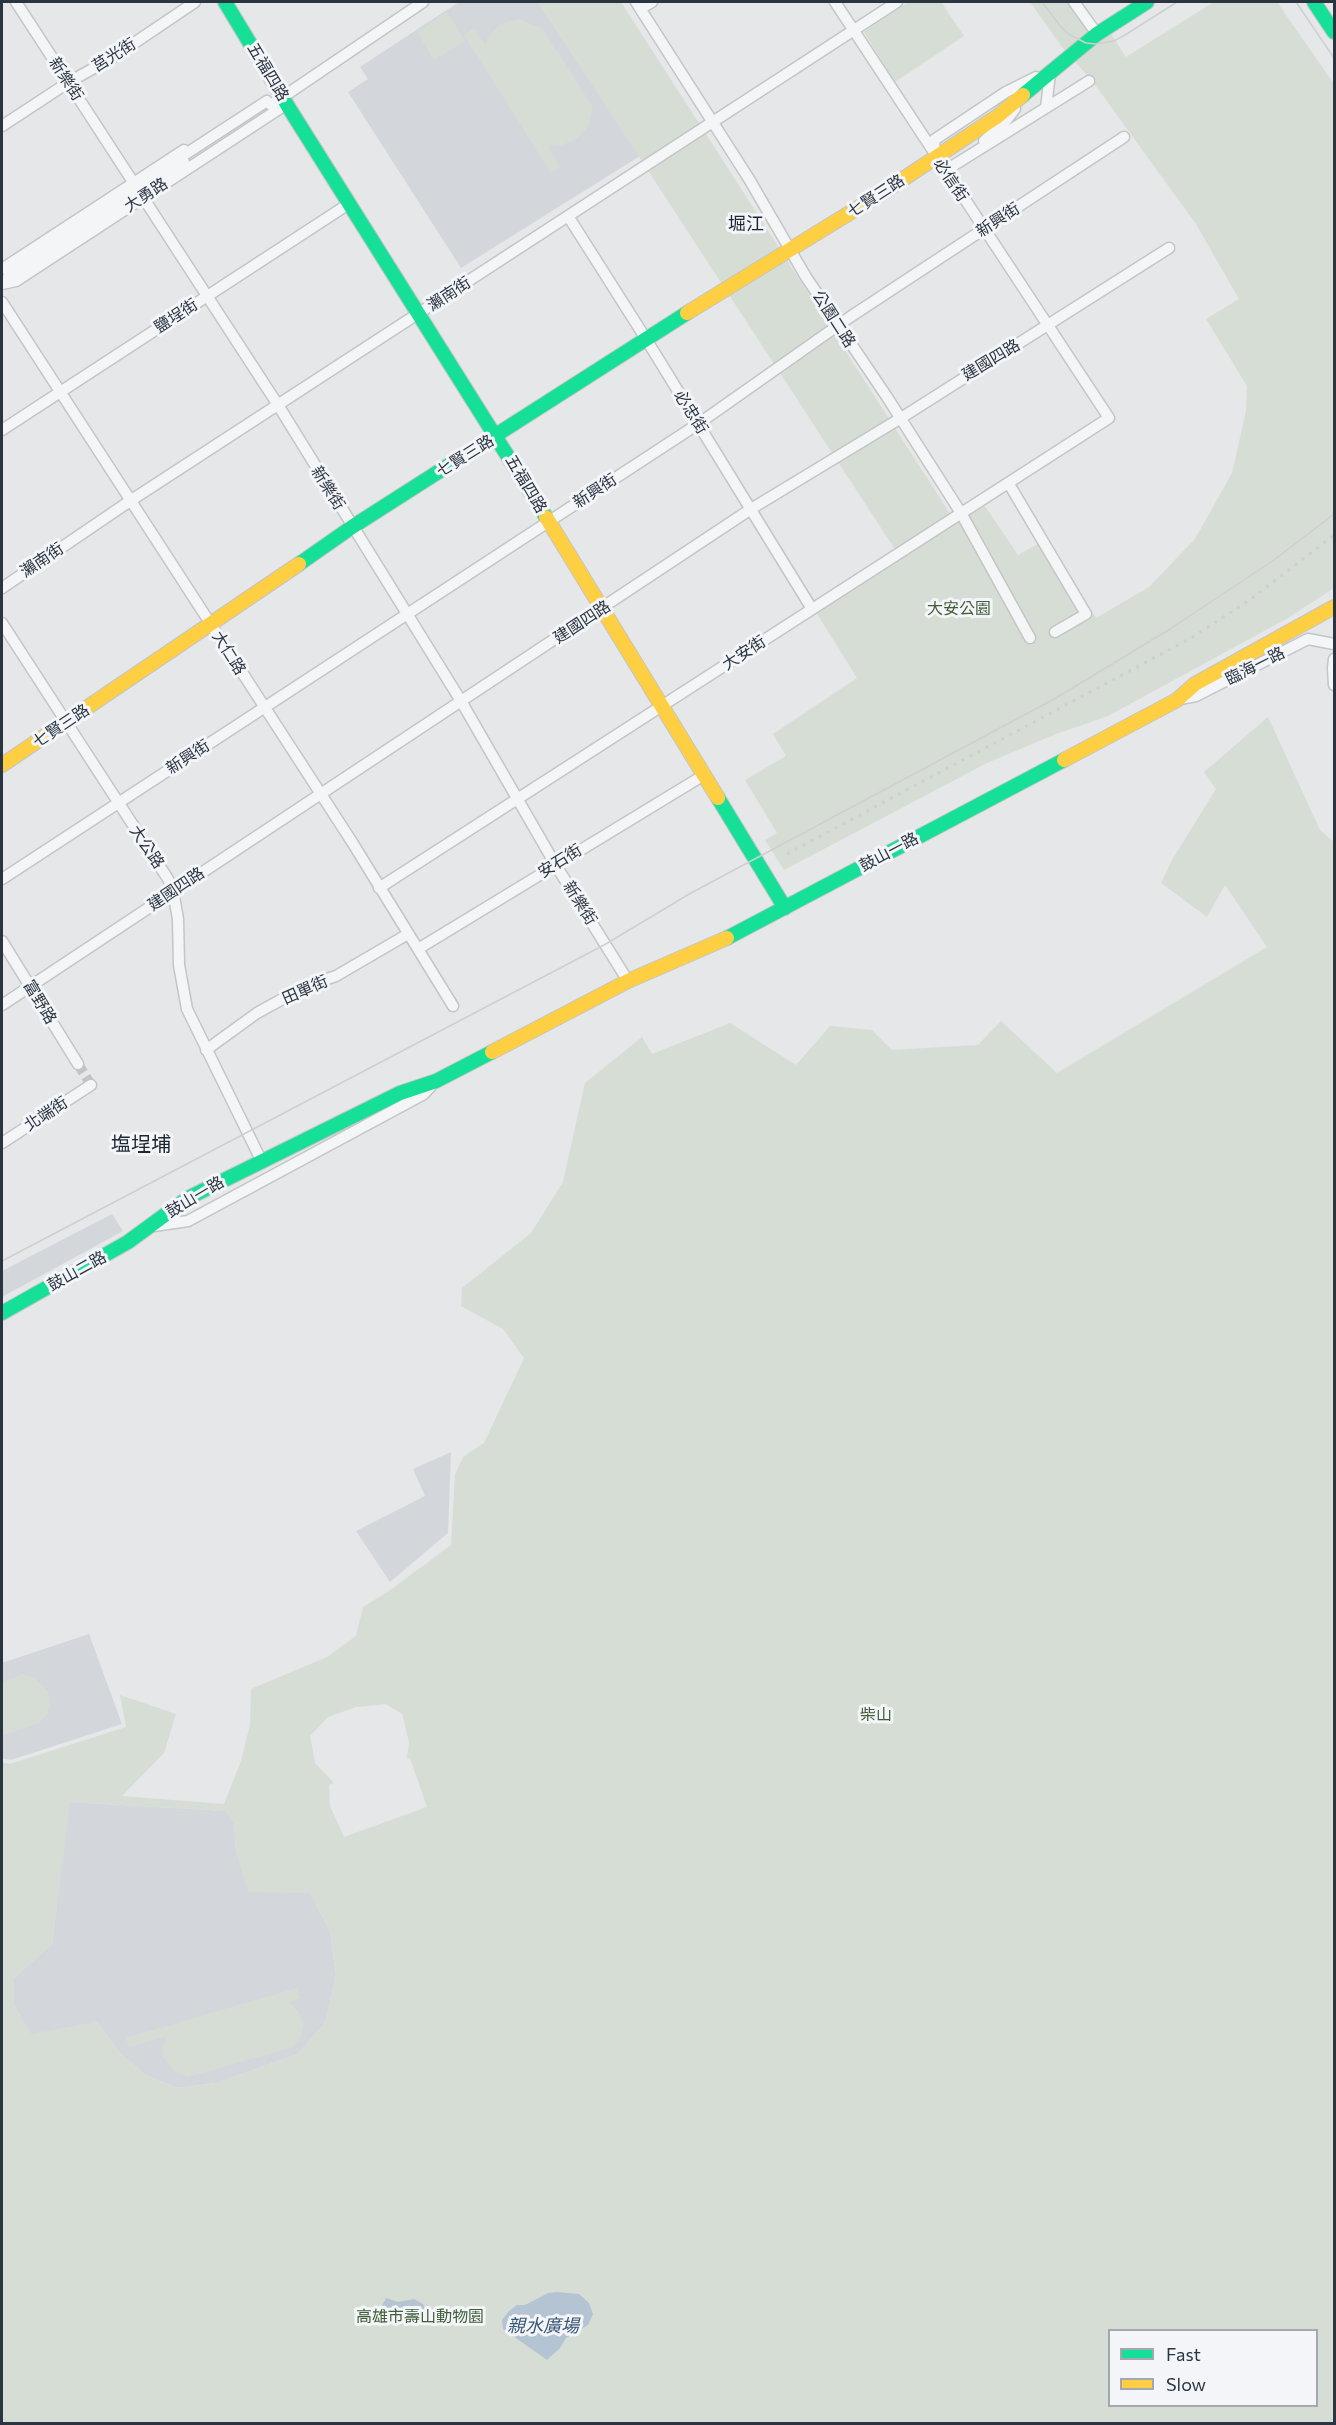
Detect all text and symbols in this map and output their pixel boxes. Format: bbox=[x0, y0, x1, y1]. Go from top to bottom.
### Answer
street label: 莒光街 bbox=[89, 34, 139, 76]
street label: 五福四路 bbox=[243, 40, 293, 104]
street label: 新樂街 bbox=[45, 54, 87, 104]
street label: 必信街 bbox=[930, 155, 972, 205]
street label: 七賢三路 bbox=[844, 171, 908, 221]
street label: 大勇路 bbox=[121, 174, 171, 216]
street label: 新興街 bbox=[973, 199, 1023, 241]
district label: 堀江 bbox=[728, 213, 764, 235]
street label: 瀨南街 bbox=[424, 273, 474, 315]
street label: 公園二路 bbox=[809, 287, 859, 351]
street label: 鹽埕街 bbox=[151, 295, 201, 337]
street label: 建國四路 bbox=[959, 335, 1023, 385]
street label: 必忠街 bbox=[670, 387, 712, 437]
street label: 七賢三路 bbox=[433, 431, 497, 481]
street label: 五福四路 bbox=[501, 452, 551, 516]
street label: 新樂街 bbox=[307, 463, 349, 513]
street label: 新興街 bbox=[570, 470, 620, 512]
street label: 瀨南街 bbox=[17, 539, 67, 581]
street label: 建國四路 bbox=[550, 597, 614, 647]
park label: 大安公園 bbox=[927, 599, 991, 619]
street label: 大仁路 bbox=[208, 628, 250, 678]
street label: 大安街 bbox=[719, 632, 769, 674]
street label: 臨海一路 bbox=[1222, 643, 1288, 689]
street label: 七賢三路 bbox=[29, 700, 93, 752]
street label: 新興街 bbox=[163, 736, 213, 778]
street label: 大公路 bbox=[126, 822, 168, 872]
street label: 鼓山一路 bbox=[856, 829, 922, 875]
street label: 安石街 bbox=[535, 840, 585, 882]
street label: 建國四路 bbox=[144, 863, 208, 915]
street label: 新樂街 bbox=[559, 878, 601, 928]
street label: 田單街 bbox=[279, 971, 331, 1009]
street label: 富野路 bbox=[19, 976, 61, 1028]
street label: 北端街 bbox=[21, 1093, 71, 1135]
district label: 塩埕埔 bbox=[111, 1132, 171, 1156]
street label: 鼓山一路 bbox=[163, 1172, 227, 1222]
street label: 鼓山二路 bbox=[44, 1247, 110, 1295]
park label: 柴山 bbox=[860, 1705, 892, 1725]
park label: 高雄市壽山動物園 bbox=[356, 2307, 484, 2327]
water label: 親水廣場 bbox=[507, 2315, 579, 2337]
legend bbox=[1108, 2329, 1318, 2407]
text: Fast bbox=[1166, 2343, 1201, 2365]
text: Slow bbox=[1166, 2373, 1206, 2395]

